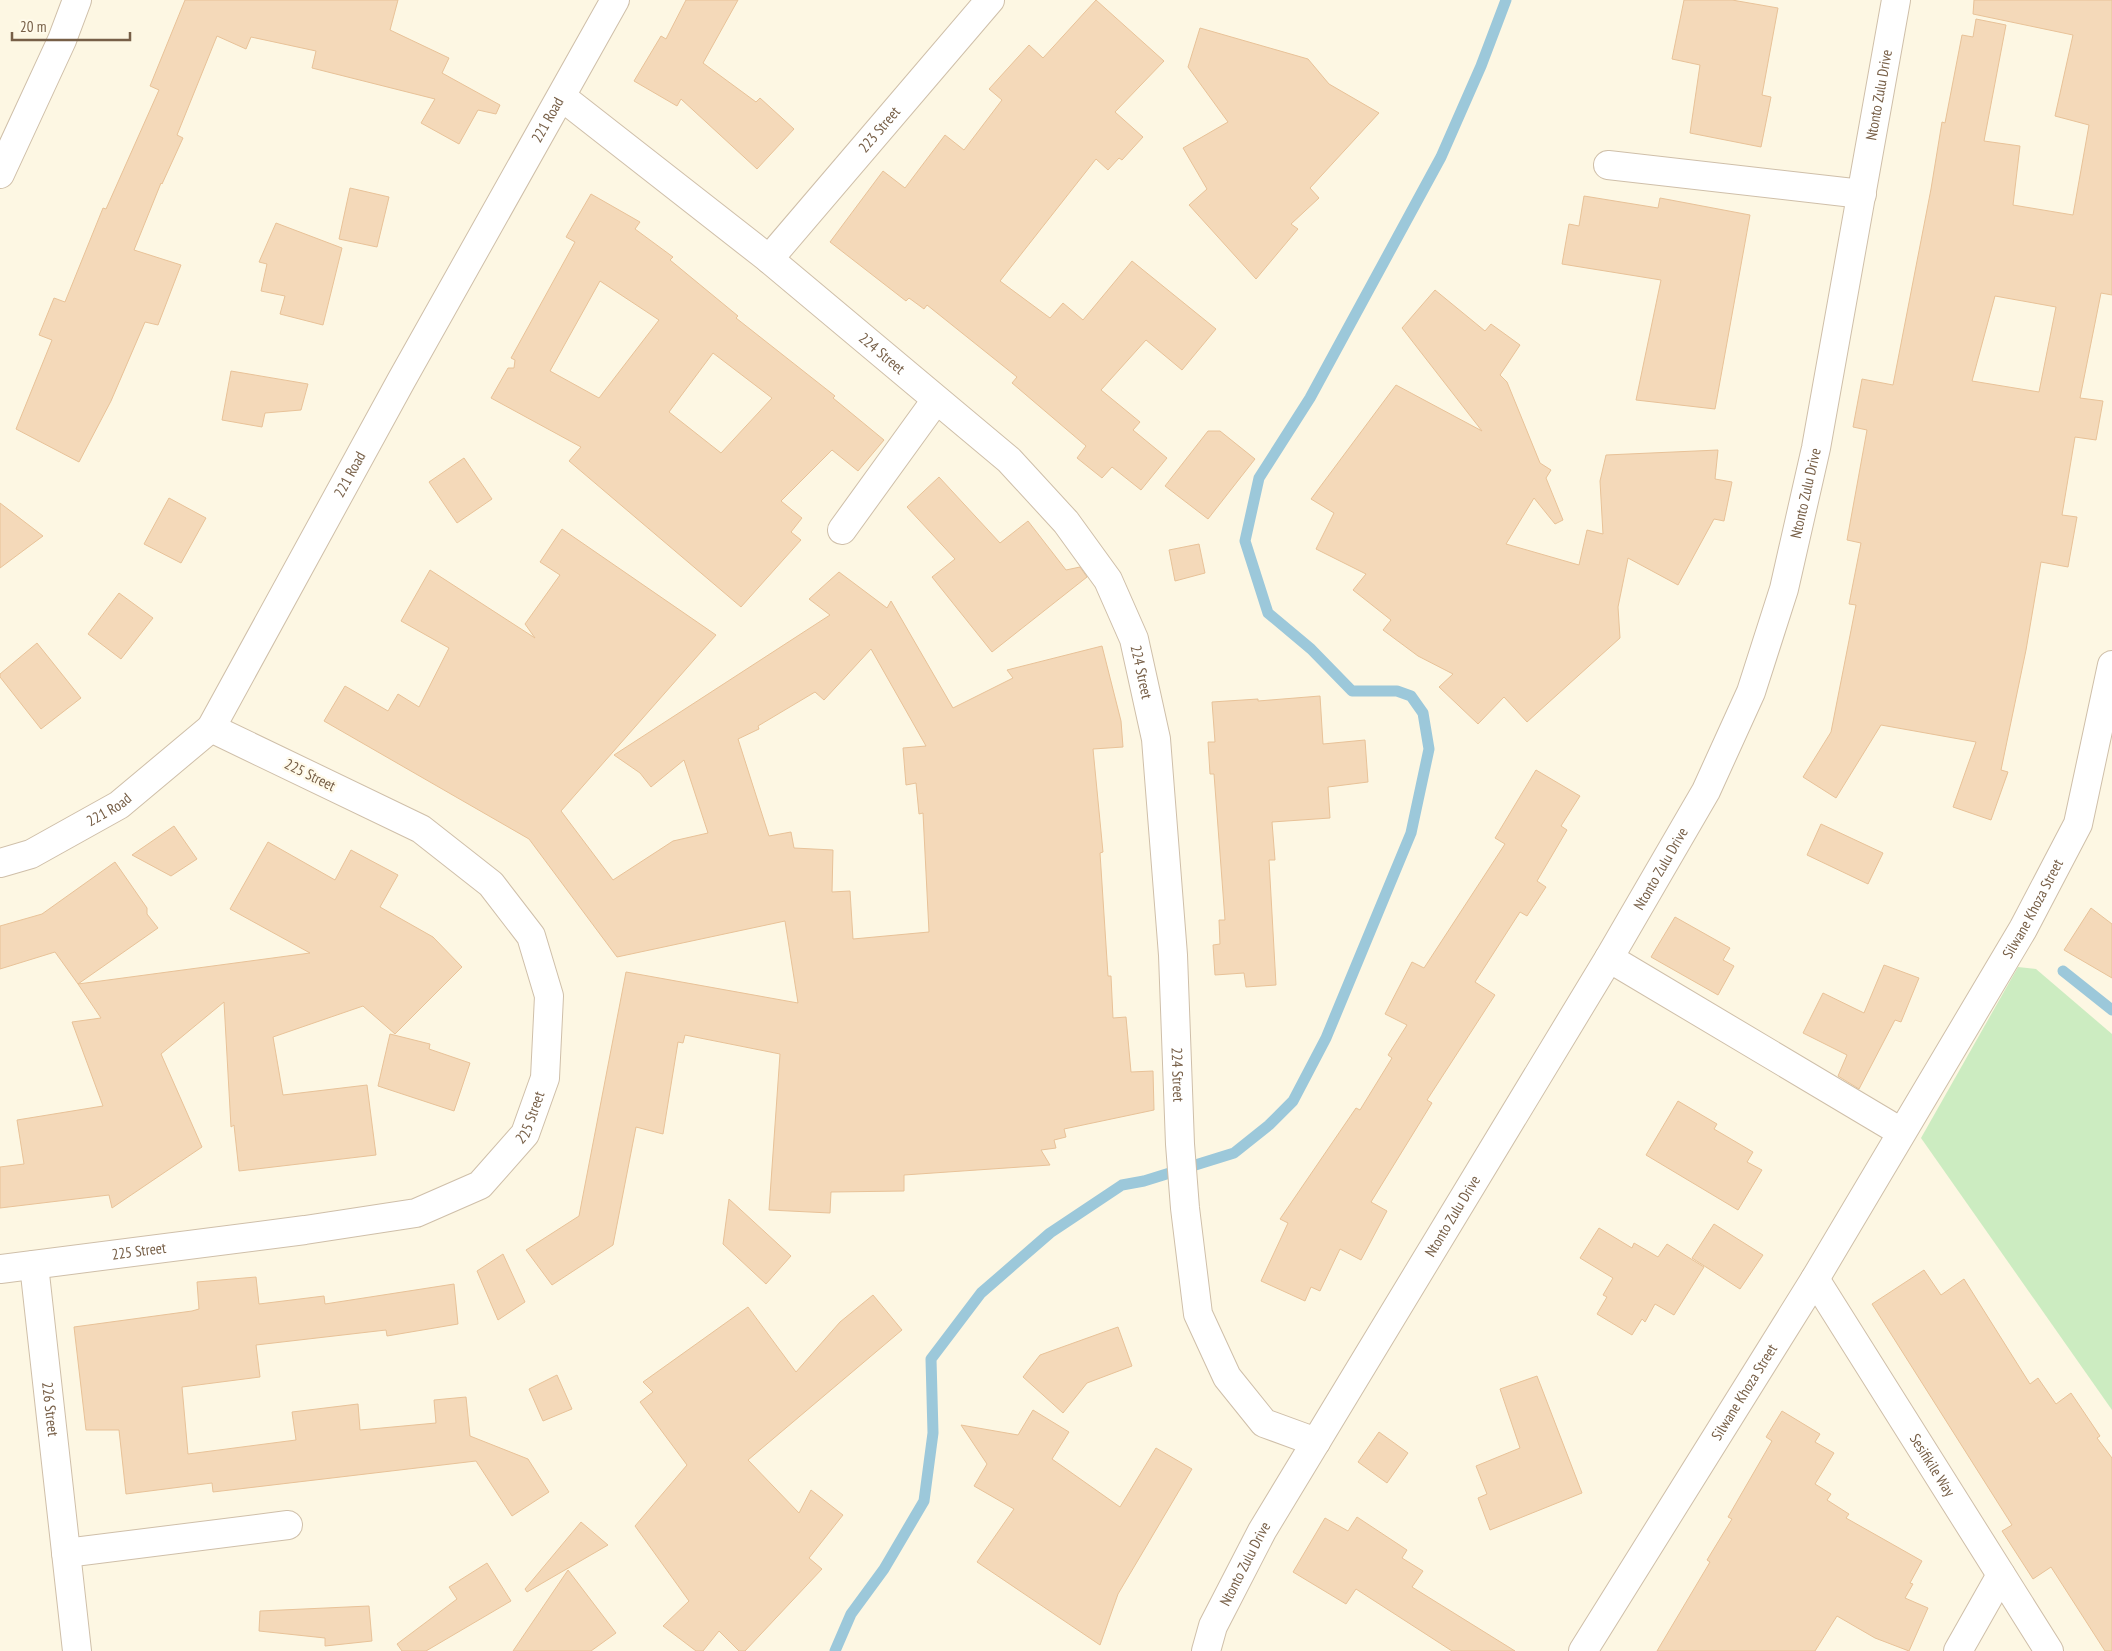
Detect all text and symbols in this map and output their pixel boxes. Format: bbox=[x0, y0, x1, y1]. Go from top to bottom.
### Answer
scale bar bbox=[12, 10, 130, 42]
text: 20 m bbox=[20, 17, 46, 36]
street label: Ntonto Zulu Drive bbox=[1861, 48, 1896, 142]
street label: 221 Road bbox=[527, 94, 568, 146]
street label: 223 Street bbox=[854, 102, 904, 156]
street label: 224 Street bbox=[855, 328, 909, 378]
street label: Ntonto Zulu Drive bbox=[1786, 446, 1825, 540]
street label: 221 Road bbox=[329, 448, 369, 500]
street label: 224 Street bbox=[1127, 643, 1157, 701]
street label: 225 Street bbox=[282, 754, 339, 795]
street label: 221 Road bbox=[83, 789, 135, 830]
street label: Ntonto Zulu Drive bbox=[1629, 824, 1692, 913]
street label: Silwane Khoza Street bbox=[1998, 856, 2067, 962]
street label: 224 Street bbox=[1167, 1047, 1188, 1102]
street label: 225 Street bbox=[511, 1089, 548, 1147]
street label: Ntonto Zulu Drive bbox=[1420, 1172, 1484, 1260]
street label: 225 Street bbox=[111, 1238, 167, 1264]
street label: Silwane Khoza Street bbox=[1707, 1340, 1781, 1444]
street label: 226 Street bbox=[38, 1381, 63, 1437]
street label: Sesifikile Way bbox=[1906, 1430, 1960, 1500]
street label: Ntonto Zulu Drive bbox=[1215, 1518, 1274, 1609]

